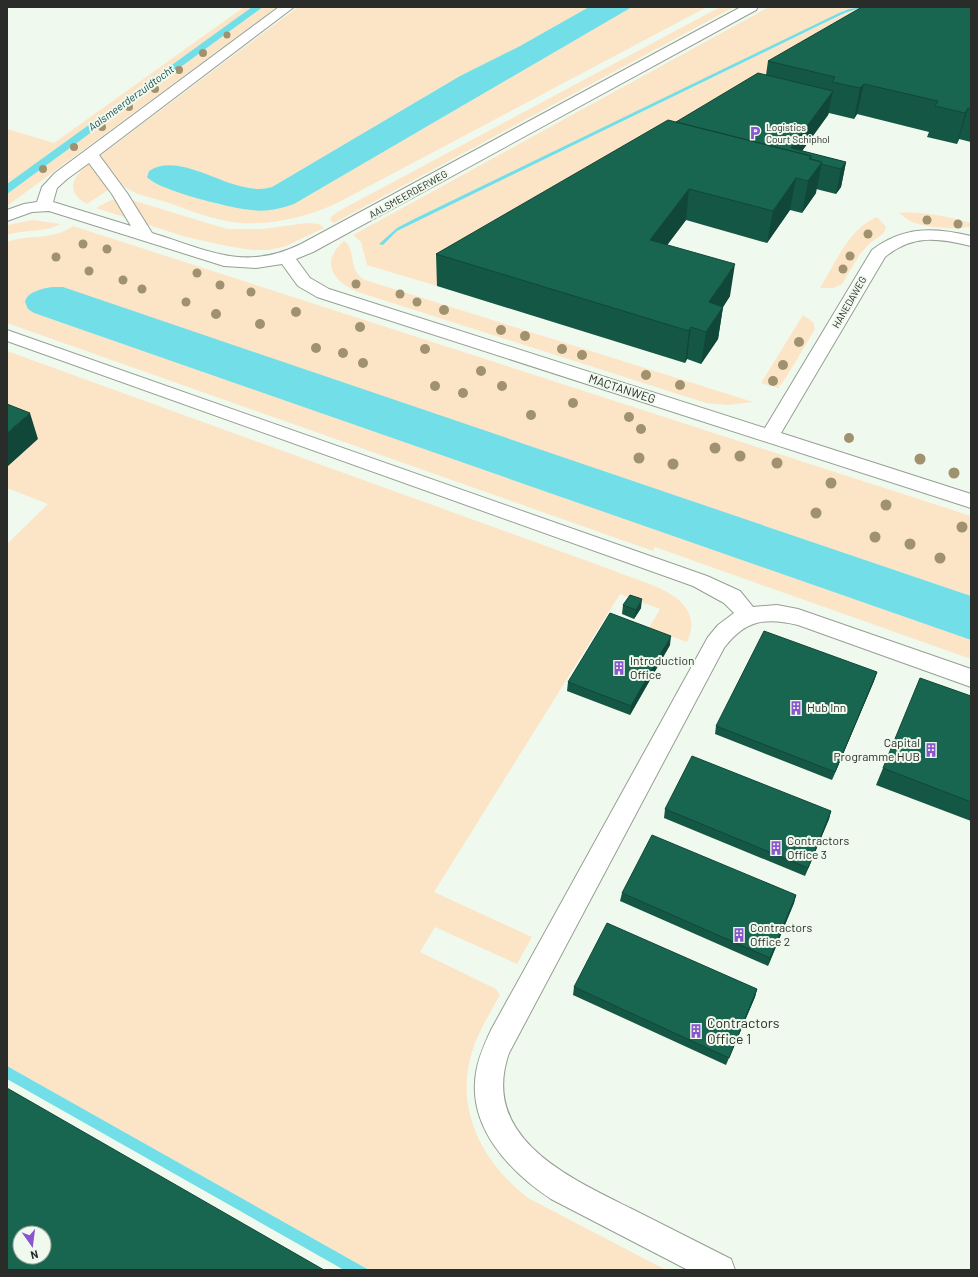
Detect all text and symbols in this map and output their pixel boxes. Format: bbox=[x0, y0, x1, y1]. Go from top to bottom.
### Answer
water label: Aalsmeerderzuidtocht bbox=[85, 62, 176, 133]
place label: Logistics Court Schiphol bbox=[766, 121, 830, 145]
parking icon: Logistics Court Schiphol bbox=[747, 125, 763, 141]
street label: AALSMEERDERWEG bbox=[367, 167, 449, 221]
street label: HANEDAWEG bbox=[829, 274, 869, 330]
street label: MACTANWEG bbox=[587, 371, 657, 405]
place label: Introduction Office bbox=[630, 653, 694, 681]
building icon: Introduction Office bbox=[611, 660, 627, 676]
building icon: Hub Inn bbox=[788, 700, 804, 716]
place label: Hub Inn bbox=[807, 700, 846, 714]
place label: Capital Programme HUB bbox=[833, 735, 920, 763]
building icon: Capital Programme HUB bbox=[923, 742, 939, 758]
place label: Contractors Office 3 bbox=[787, 833, 849, 861]
building icon: Contractors Office 3 bbox=[768, 840, 784, 856]
place label: Contractors Office 2 bbox=[750, 920, 812, 948]
building icon: Contractors Office 2 bbox=[731, 927, 747, 943]
place label: Contractors Office 1 bbox=[707, 1014, 780, 1047]
building icon: Contractors Office 1 bbox=[688, 1023, 704, 1039]
north arrow bbox=[12, 1225, 52, 1265]
text: N bbox=[29, 1248, 40, 1262]

